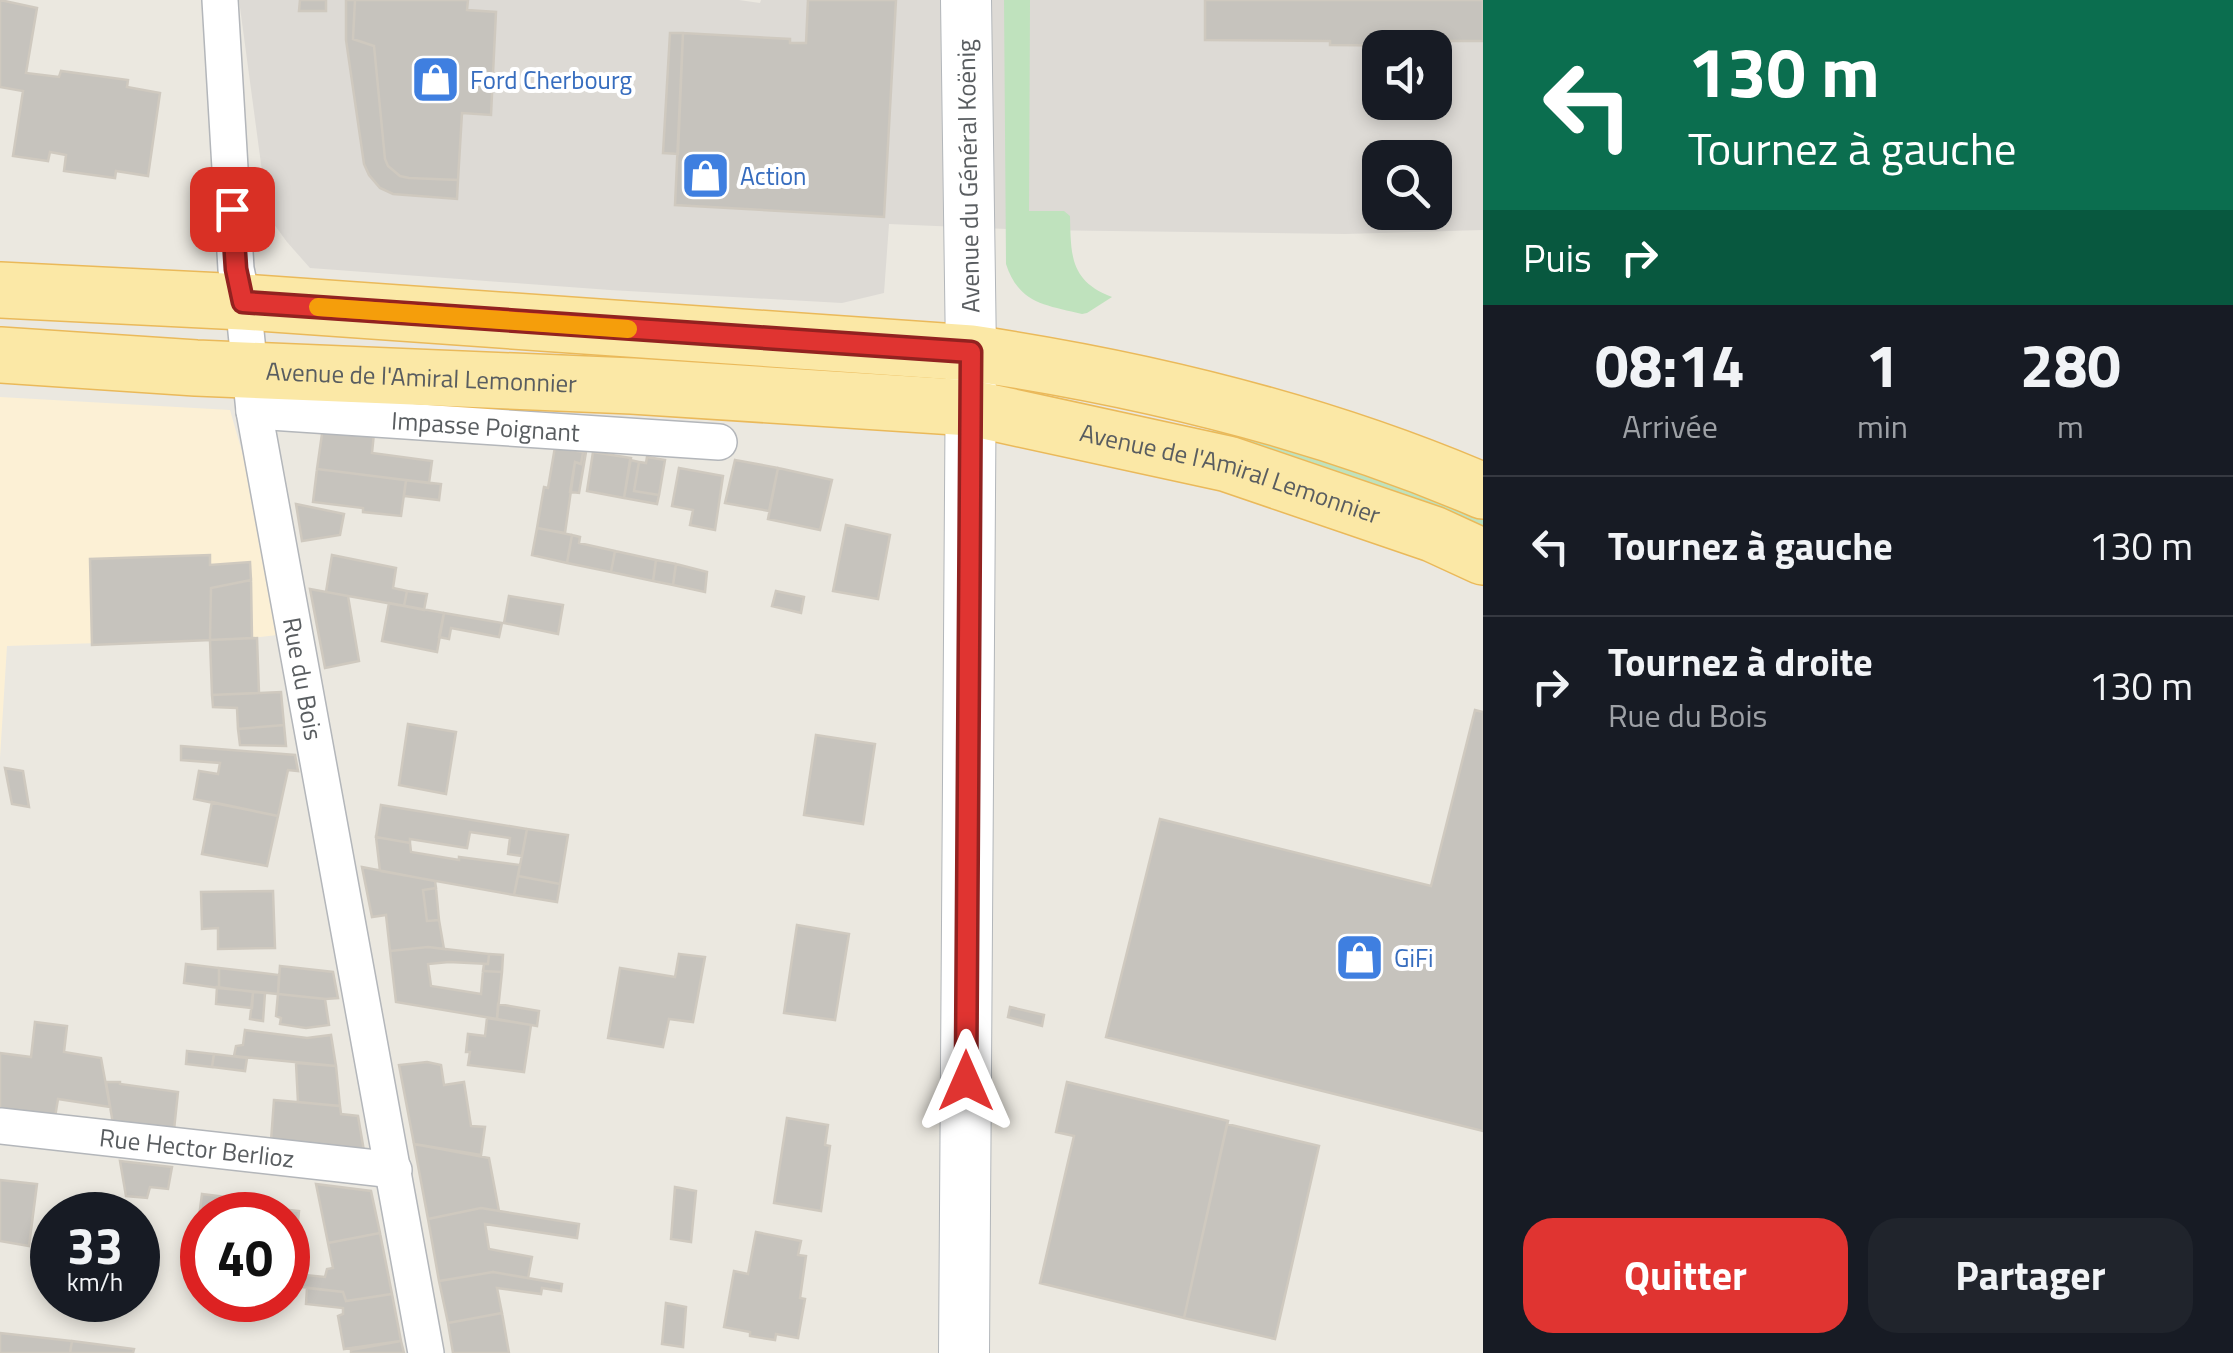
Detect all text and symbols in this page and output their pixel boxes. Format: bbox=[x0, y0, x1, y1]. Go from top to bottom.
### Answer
text: 130 m bbox=[1688, 18, 1880, 124]
map controls bbox=[1362, 30, 1452, 230]
button: sound bbox=[1362, 30, 1452, 120]
street label: Avenue du Général Koënig bbox=[947, 39, 989, 313]
icon: left bbox=[1523, 40, 1653, 170]
shop icon: Ford Cherbourg bbox=[409, 54, 461, 106]
place label: Ford Cherbourg bbox=[470, 61, 632, 99]
text: Tournez à gauche bbox=[1688, 114, 2017, 182]
button: search bbox=[1362, 140, 1452, 230]
shop icon: Action bbox=[679, 150, 731, 202]
place label: Action bbox=[740, 157, 807, 195]
pin bbox=[190, 167, 275, 252]
icon: arrive bbox=[205, 182, 260, 237]
text: Puis bbox=[1523, 229, 1592, 287]
icon: right bbox=[1612, 230, 1667, 285]
text: 08:14 bbox=[1595, 319, 1745, 410]
text: 1 bbox=[1866, 319, 1899, 410]
text: 280 bbox=[2020, 319, 2121, 410]
street label: Avenue de l'Amiral Lemonnier bbox=[265, 352, 578, 403]
street label: Impasse Poignant bbox=[390, 401, 581, 452]
text: Arrivée bbox=[1622, 402, 1718, 450]
text: min bbox=[1857, 402, 1908, 450]
text: m bbox=[2057, 402, 2084, 450]
street label: Avenue de l'Amiral Lemonnier bbox=[1076, 413, 1386, 534]
text: Tournez à gauche bbox=[1608, 517, 1893, 575]
text: 130 m bbox=[2089, 517, 2193, 575]
icon: left bbox=[1523, 519, 1578, 574]
street label: Rue du Bois bbox=[273, 614, 333, 743]
text: Tournez à droite bbox=[1608, 633, 1873, 691]
text: 130 m bbox=[2089, 657, 2193, 715]
icon: right bbox=[1523, 659, 1578, 714]
text: Rue du Bois bbox=[1608, 691, 1767, 739]
shop icon: GiFi bbox=[1333, 932, 1385, 984]
place label: GiFi bbox=[1394, 939, 1434, 977]
position arrow bbox=[914, 1029, 1018, 1133]
street label: Rue Hector Berlioz bbox=[97, 1118, 296, 1178]
speed limit sign: 40 bbox=[180, 1192, 310, 1322]
text: 33 bbox=[67, 1207, 123, 1283]
button: Quitter bbox=[1523, 1218, 1848, 1333]
button: Partager bbox=[1868, 1218, 2193, 1333]
text: km/h bbox=[67, 1263, 123, 1301]

